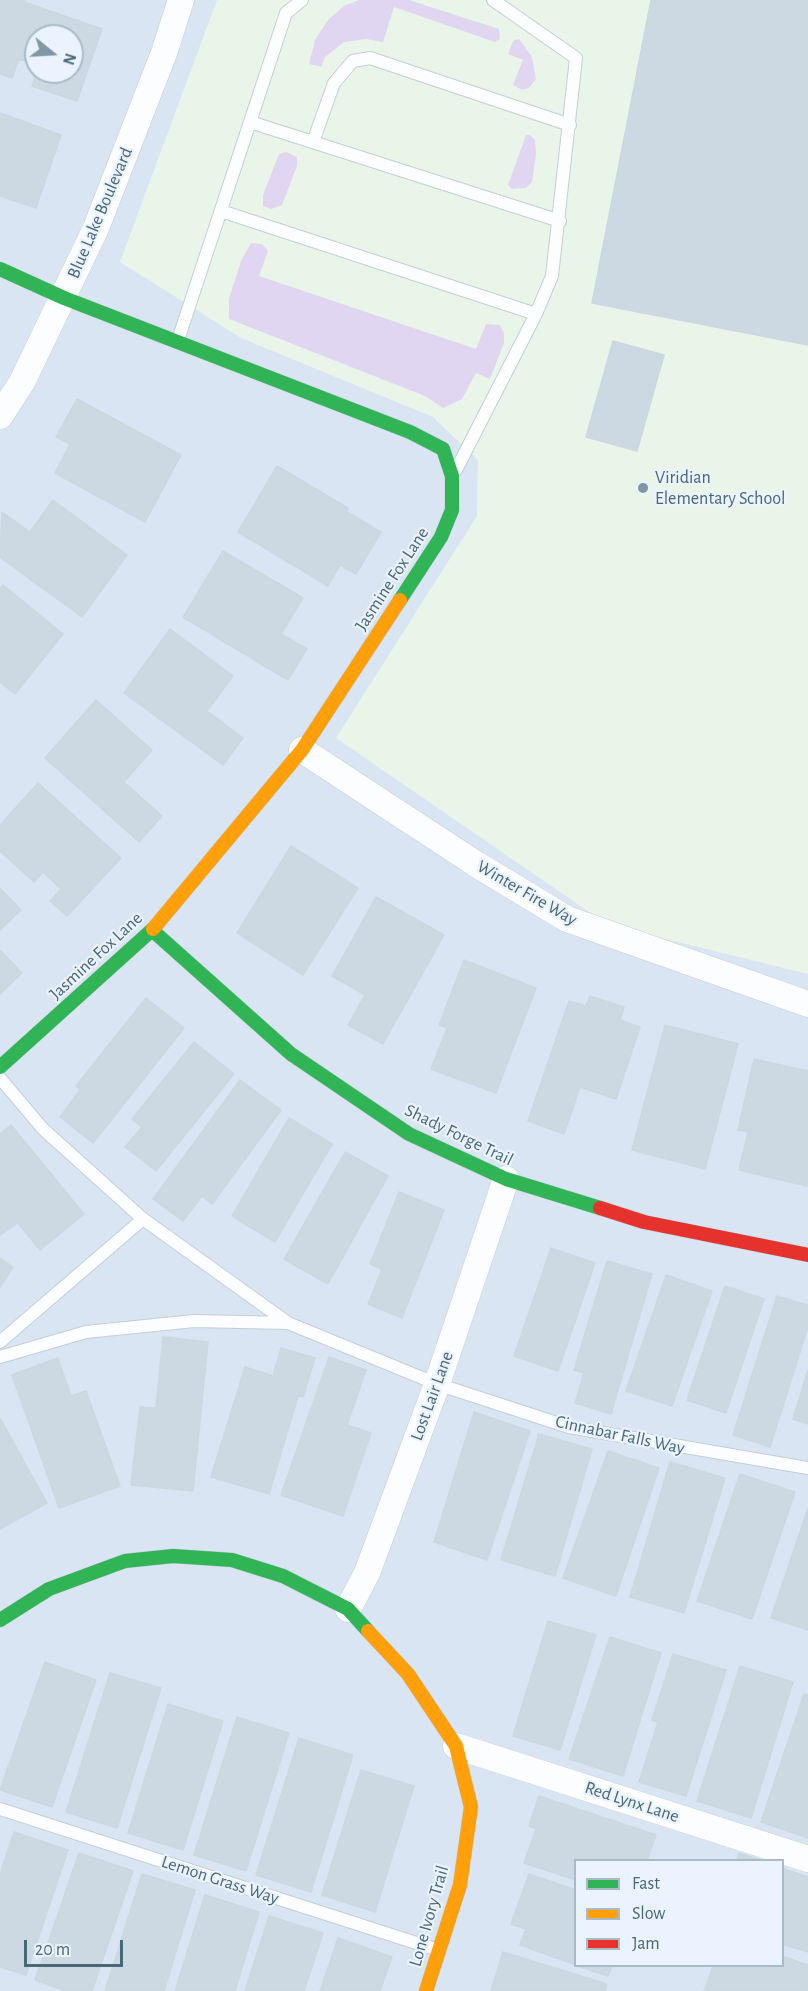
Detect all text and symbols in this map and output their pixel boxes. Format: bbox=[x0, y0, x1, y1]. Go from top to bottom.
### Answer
north arrow bbox=[24, 24, 84, 84]
text: N bbox=[60, 51, 79, 67]
street label: Blue Lake Boulevard bbox=[63, 144, 137, 282]
place label: Viridian Elementary School bbox=[655, 467, 785, 510]
marker: Viridian Elementary School bbox=[636, 481, 650, 495]
street label: Jasmine Fox Lane bbox=[350, 523, 434, 635]
street label: Winter Fire Way bbox=[473, 856, 581, 930]
street label: Jasmine Fox Lane bbox=[45, 907, 147, 1005]
street label: Shady Forge Trail bbox=[401, 1099, 517, 1171]
street label: Lost Lair Lane bbox=[406, 1348, 458, 1444]
street label: Cinnabar Falls Way bbox=[553, 1411, 687, 1459]
street label: Red Lynx Lane bbox=[582, 1777, 682, 1827]
street label: Lemon Grass Way bbox=[158, 1851, 282, 1909]
legend bbox=[574, 1859, 784, 1967]
street label: Lone Ivory Trail bbox=[404, 1863, 454, 1969]
text: Fast bbox=[632, 1875, 660, 1893]
text: Slow bbox=[632, 1905, 665, 1923]
scale bar bbox=[27, 1928, 126, 1966]
text: Jam bbox=[632, 1935, 660, 1953]
text: 20 m bbox=[35, 1941, 70, 1959]

